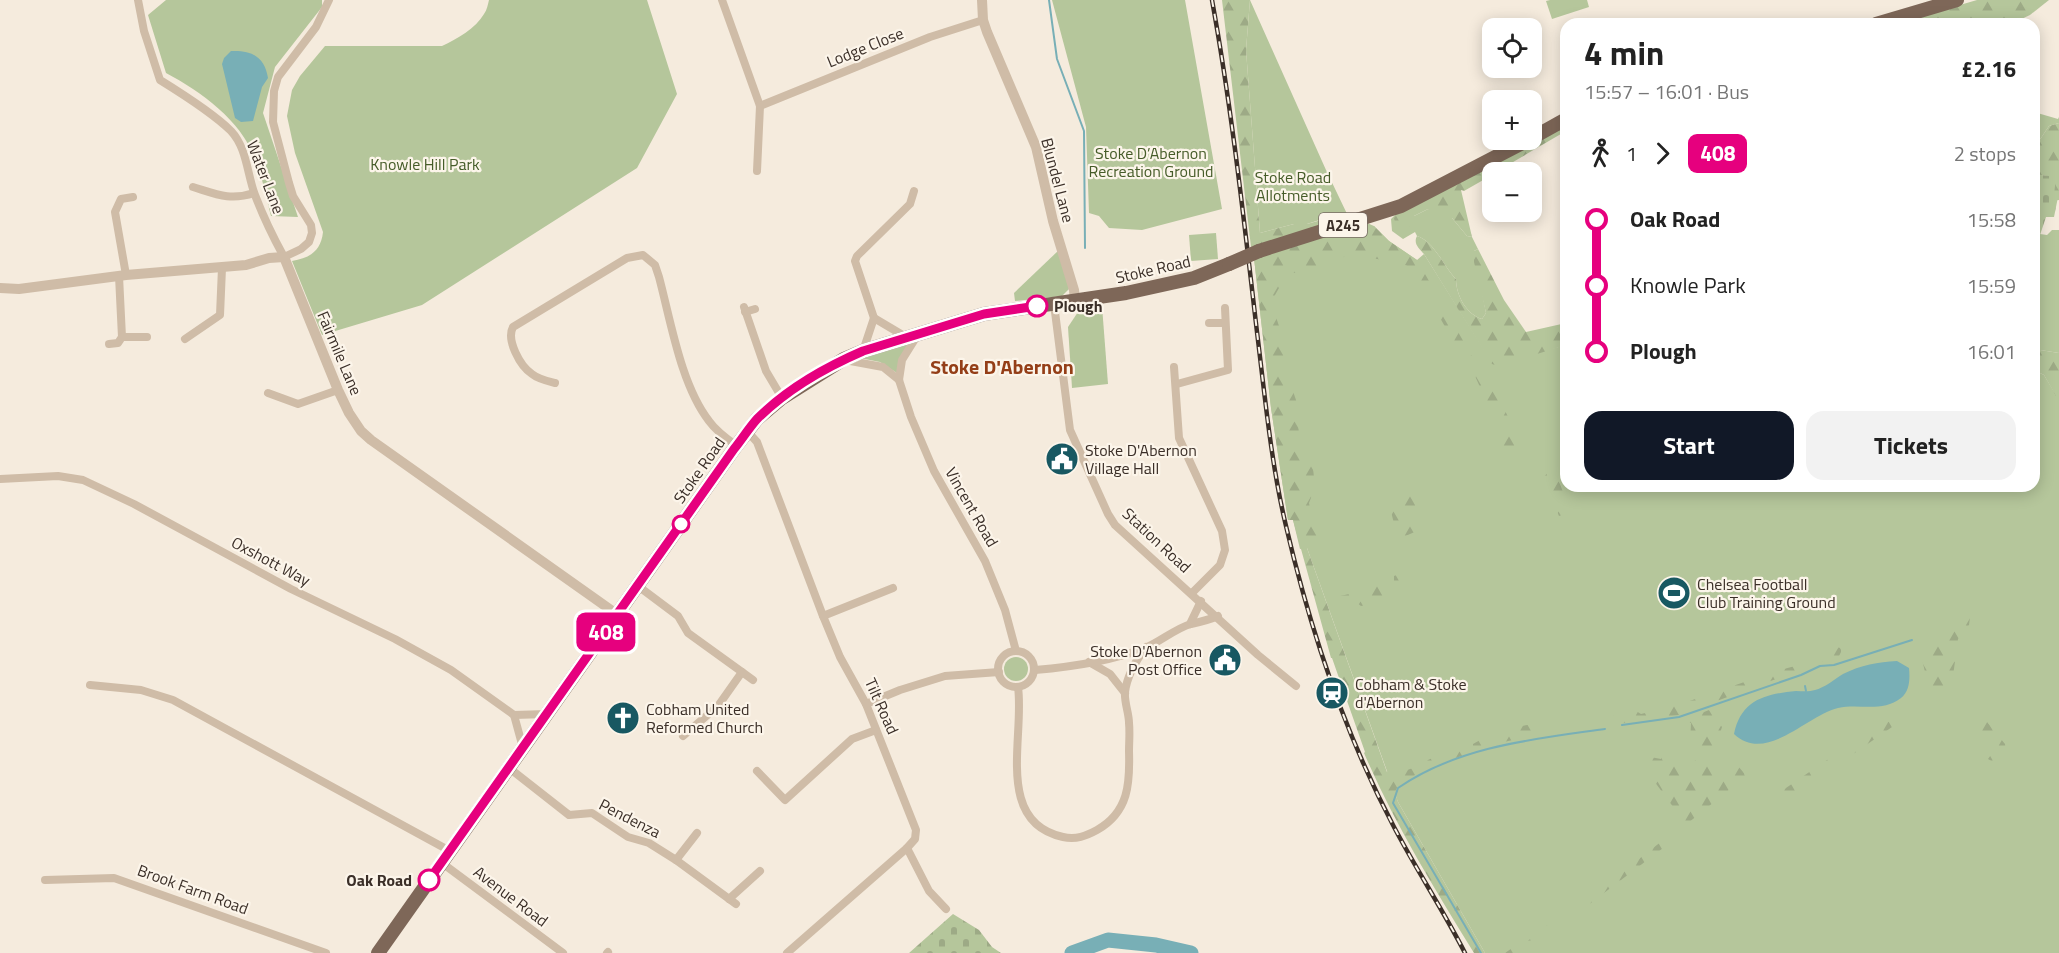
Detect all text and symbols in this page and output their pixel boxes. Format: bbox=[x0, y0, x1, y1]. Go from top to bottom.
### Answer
map controls bbox=[1482, 18, 1542, 222]
button: locate bbox=[1482, 18, 1542, 78]
street label: Lodge Close bbox=[823, 21, 907, 73]
text: 4 min bbox=[1584, 28, 1664, 78]
text: £2.16 bbox=[1961, 52, 2016, 86]
text: 15:57 – 16:01 · Bus bbox=[1584, 76, 1749, 107]
button: + bbox=[1482, 90, 1542, 150]
street label: Blundel Lane bbox=[1035, 135, 1081, 225]
street label: Water Lane bbox=[241, 137, 291, 217]
icon: walk bbox=[1584, 137, 1617, 170]
icon: forward bbox=[1646, 137, 1679, 170]
text: 408 bbox=[1700, 137, 1735, 169]
text: 1 bbox=[1626, 138, 1637, 169]
text: 2 stops bbox=[1954, 138, 2016, 169]
park label: Stoke D’Abernon Recreation Ground bbox=[1088, 141, 1214, 183]
park label: Knowle Hill Park bbox=[370, 152, 480, 176]
button: − bbox=[1482, 162, 1542, 222]
park label: Stoke Road Allotments bbox=[1255, 165, 1331, 207]
text: Oak Road bbox=[1630, 202, 1720, 236]
text: 15:58 bbox=[1967, 204, 2016, 235]
road number: A245 bbox=[1319, 213, 1367, 237]
street label: Stoke Road bbox=[1113, 249, 1193, 289]
text: Knowle Park bbox=[1630, 268, 1746, 302]
text: 15:59 bbox=[1967, 270, 2016, 301]
place label: Plough bbox=[1054, 294, 1103, 318]
marker: Plough bbox=[1026, 295, 1048, 317]
street label: Fairmile Lane bbox=[311, 307, 369, 399]
text: Plough bbox=[1630, 334, 1697, 368]
text: 16:01 bbox=[1967, 336, 2016, 367]
district label: Stoke D'Abernon bbox=[930, 351, 1074, 382]
button: Start bbox=[1584, 411, 1794, 480]
button: Tickets bbox=[1806, 411, 2016, 480]
street label: Stoke Road bbox=[667, 432, 731, 508]
place label: Stoke D'Abernon Village Hall bbox=[1085, 438, 1197, 480]
public building icon: Stoke D'Abernon Village Hall bbox=[1044, 441, 1080, 477]
street label: Vincent Road bbox=[939, 463, 1005, 551]
street label: Station Road bbox=[1117, 502, 1197, 578]
unlabelled marker bbox=[672, 515, 690, 533]
street label: Oxshott Way bbox=[227, 530, 315, 592]
place label: Chelsea Football Club Training Ground bbox=[1697, 572, 1836, 614]
sports icon: Chelsea Football Club Training Ground bbox=[1656, 575, 1692, 611]
line badge: 408 bbox=[572, 612, 640, 652]
text: 408 bbox=[588, 616, 624, 648]
place label: Stoke D'Abernon Post Office bbox=[1090, 639, 1202, 681]
public building icon: Stoke D'Abernon Post Office bbox=[1207, 642, 1243, 678]
place label: Cobham & Stoke d'Abernon bbox=[1355, 672, 1467, 714]
street label: Tilt Road bbox=[859, 674, 905, 738]
station icon: Cobham & Stoke d'Abernon bbox=[1314, 675, 1350, 711]
place label: Cobham United Reformed Church bbox=[646, 697, 763, 739]
church icon: Cobham United Reformed Church bbox=[605, 700, 641, 736]
street label: Pendenza bbox=[595, 792, 665, 844]
street label: Brook Farm Road bbox=[134, 858, 252, 920]
street label: Avenue Road bbox=[469, 860, 553, 932]
place label: Oak Road bbox=[346, 868, 412, 892]
marker: Oak Road bbox=[418, 869, 440, 891]

